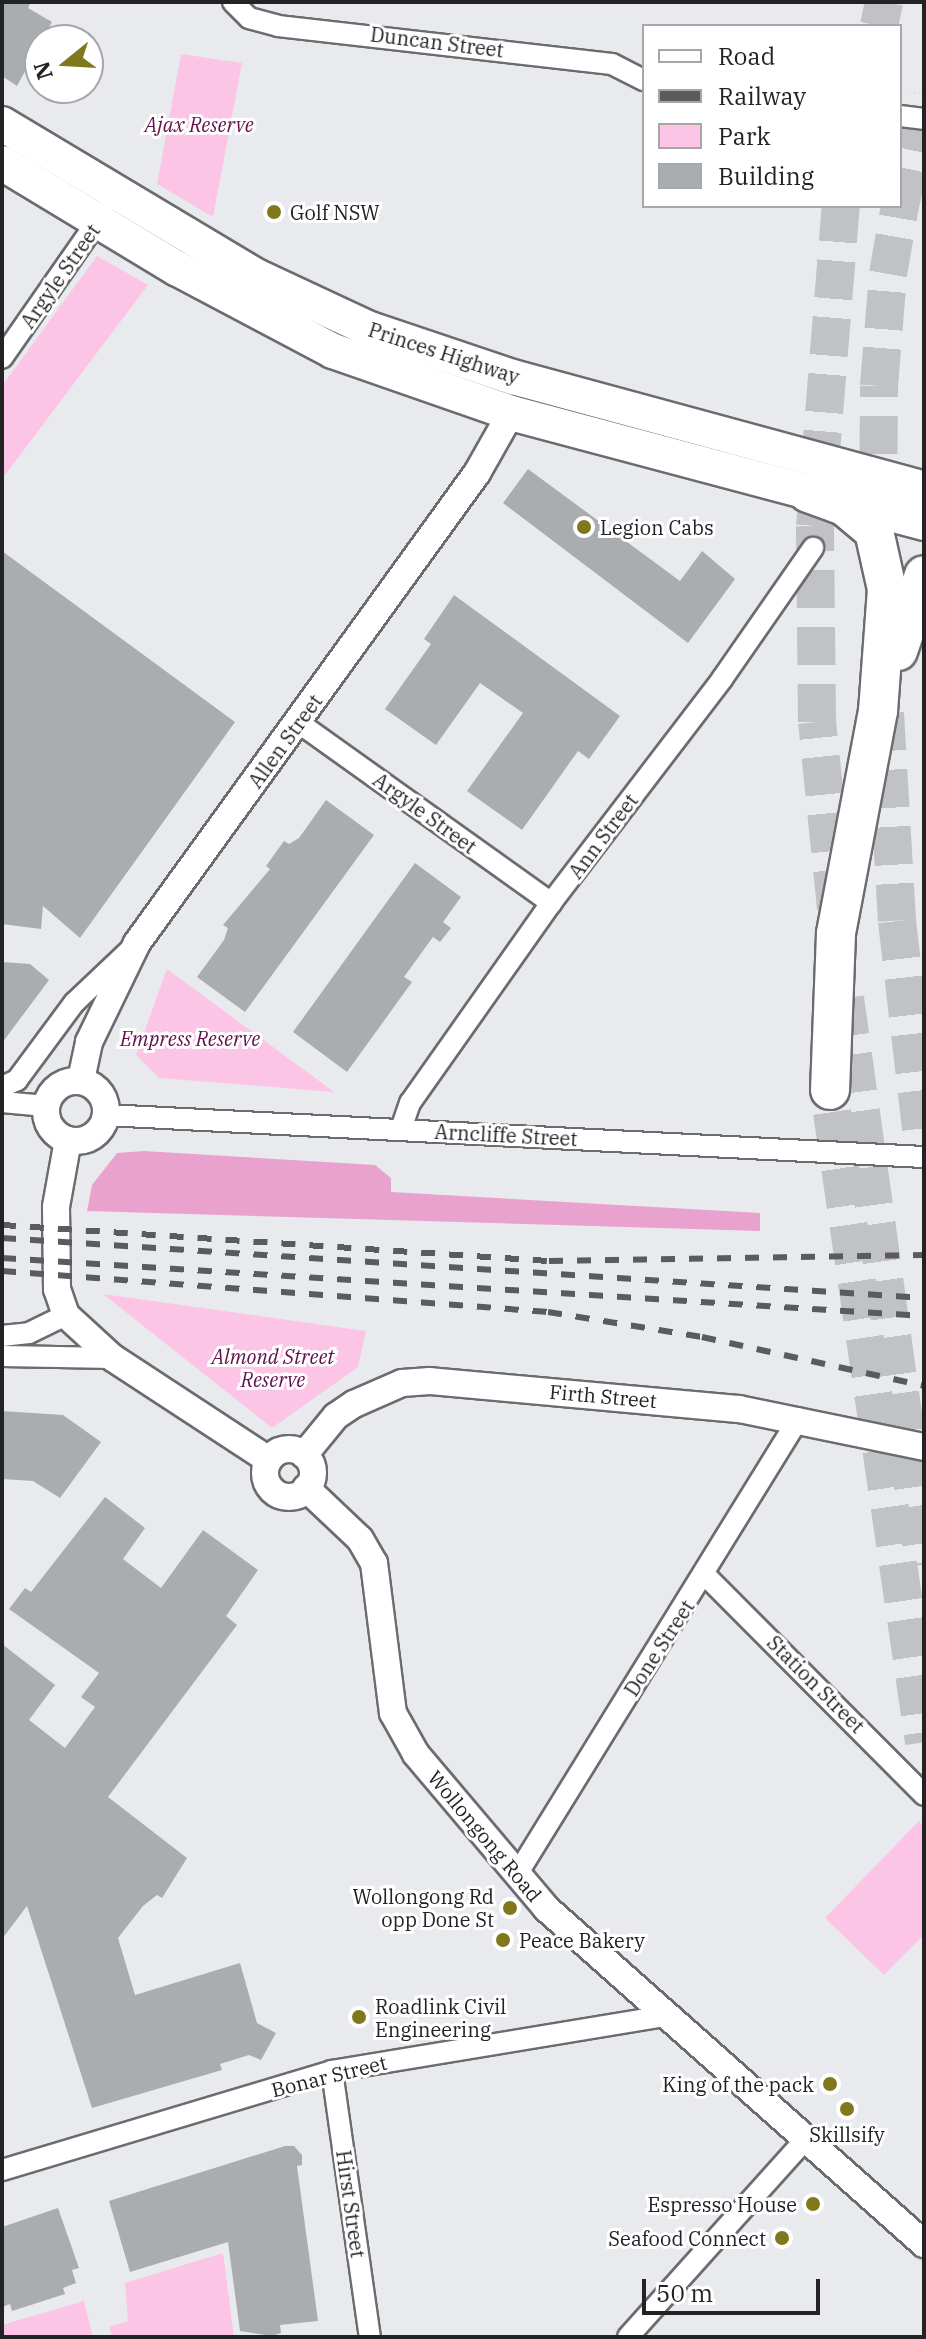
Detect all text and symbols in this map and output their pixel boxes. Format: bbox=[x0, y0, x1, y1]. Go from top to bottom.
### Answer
street label: Duncan Street bbox=[369, 22, 505, 62]
north arrow bbox=[24, 24, 104, 104]
legend bbox=[642, 24, 902, 208]
text: Road bbox=[718, 40, 775, 72]
text: N bbox=[26, 58, 59, 84]
text: Railway bbox=[718, 80, 806, 112]
park label: Ajax Reserve bbox=[144, 112, 254, 136]
text: Park bbox=[718, 120, 770, 152]
text: Building bbox=[718, 160, 814, 192]
place label: Golf NSW bbox=[290, 200, 380, 224]
marker: Golf NSW bbox=[265, 203, 283, 221]
street label: Argyle Street bbox=[15, 219, 105, 333]
street label: Princes Highway bbox=[365, 317, 523, 389]
place label: Legion Cabs bbox=[600, 515, 714, 539]
marker: Legion Cabs bbox=[575, 518, 593, 536]
street label: Allen Street bbox=[243, 690, 327, 792]
street label: Argyle Street bbox=[369, 767, 481, 859]
street label: Ann Street bbox=[563, 789, 643, 883]
park label: Empress Reserve bbox=[120, 1026, 260, 1050]
street label: Arncliffe Street bbox=[434, 1119, 578, 1151]
park label: Almond Street Reserve bbox=[212, 1344, 334, 1391]
street label: Firth Street bbox=[548, 1379, 658, 1413]
street label: Done Street bbox=[619, 1595, 699, 1701]
street label: Station Street bbox=[762, 1630, 870, 1738]
street label: Wollongong Road bbox=[423, 1766, 547, 1906]
place label: Wollongong Rd opp Done St bbox=[353, 1884, 494, 1931]
marker: Wollongong Rd opp Done St bbox=[501, 1899, 519, 1917]
place label: Peace Bakery bbox=[519, 1928, 645, 1952]
marker: Peace Bakery bbox=[494, 1931, 512, 1949]
place label: Roadlink Civil Engineering bbox=[375, 1994, 506, 2041]
marker: Roadlink Civil Engineering bbox=[350, 2008, 368, 2026]
street label: Bonar Street bbox=[269, 2050, 389, 2102]
place label: King of the pack bbox=[662, 2072, 814, 2096]
marker: King of the pack bbox=[821, 2075, 839, 2093]
marker: Skillsify bbox=[838, 2100, 856, 2118]
place label: Skillsify bbox=[809, 2122, 885, 2146]
street label: Hirst Street bbox=[332, 2149, 370, 2259]
place label: Espresso House bbox=[647, 2192, 797, 2216]
marker: Espresso House bbox=[804, 2195, 822, 2213]
place label: Seafood Connect bbox=[608, 2226, 766, 2250]
marker: Seafood Connect bbox=[773, 2229, 791, 2247]
scale bar bbox=[646, 2263, 824, 2313]
text: 50 m bbox=[656, 2277, 713, 2309]

